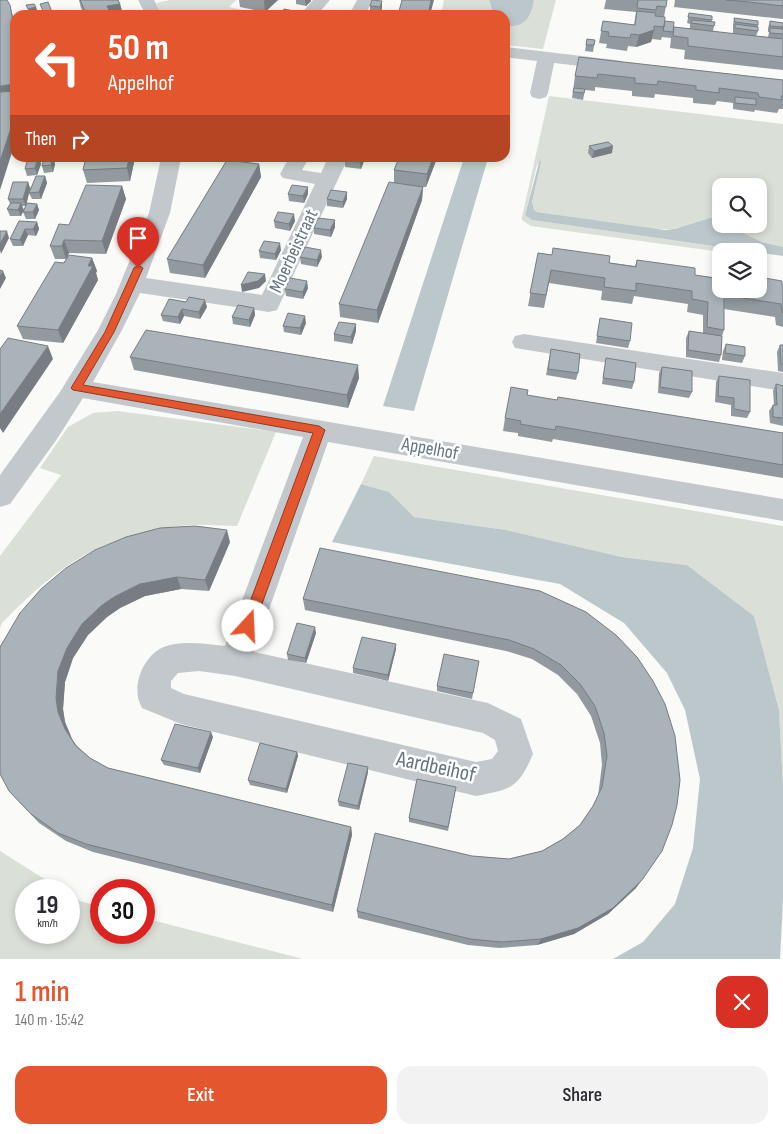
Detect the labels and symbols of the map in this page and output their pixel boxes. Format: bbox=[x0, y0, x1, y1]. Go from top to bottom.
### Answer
street label: Moerbeistraat bbox=[265, 205, 323, 296]
pin bbox=[117, 217, 159, 268]
street label: Appelhof bbox=[399, 433, 460, 465]
position arrow bbox=[221, 599, 273, 651]
street label: Aardbeihof bbox=[393, 745, 479, 789]
speed limit sign: 30 bbox=[90, 879, 155, 944]

